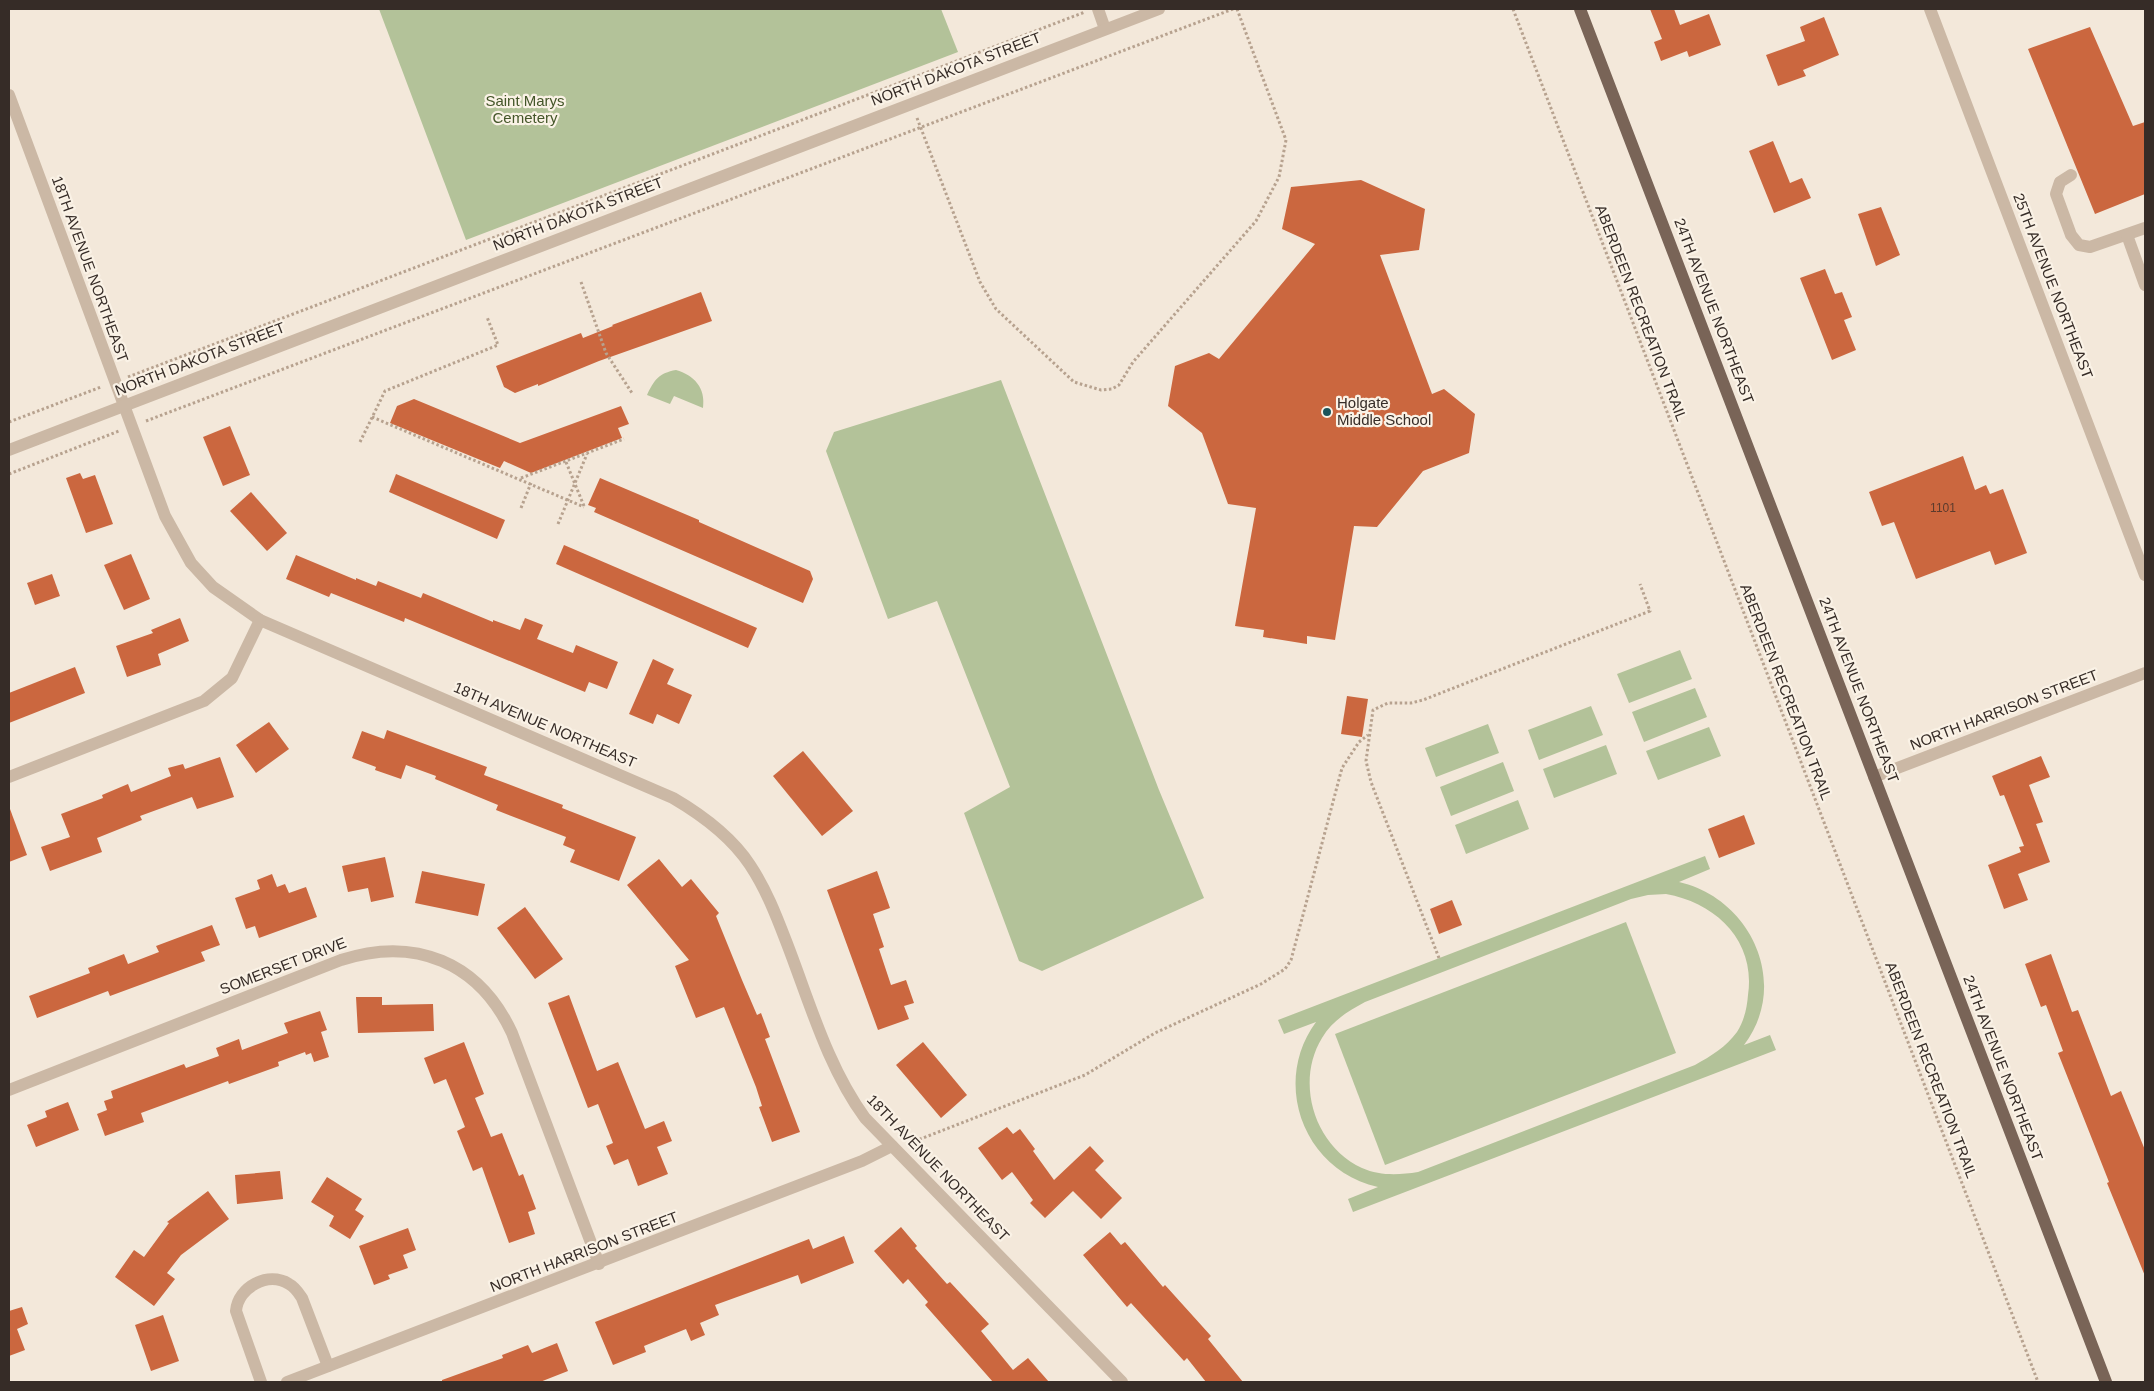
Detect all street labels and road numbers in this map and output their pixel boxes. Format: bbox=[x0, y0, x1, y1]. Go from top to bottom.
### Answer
street label: NORTH DAKOTA STREET bbox=[869, 28, 1043, 109]
street label: 18TH AVENUE NORTHEAST bbox=[49, 173, 132, 364]
street label: NORTH DAKOTA STREET bbox=[491, 173, 665, 254]
street label: 25TH AVENUE NORTHEAST bbox=[2010, 191, 2097, 381]
street label: ABERDEEN RECREATION TRAIL bbox=[1592, 202, 1691, 423]
street label: 24TH AVENUE NORTHEAST bbox=[1671, 216, 1758, 406]
street label: NORTH DAKOTA STREET bbox=[113, 318, 287, 399]
street label: ABERDEEN RECREATION TRAIL bbox=[1737, 581, 1836, 802]
street label: 24TH AVENUE NORTHEAST bbox=[1816, 595, 1903, 785]
street label: NORTH HARRISON STREET bbox=[1908, 666, 2100, 753]
street label: 18TH AVENUE NORTHEAST bbox=[451, 678, 639, 771]
street label: SOMERSET DRIVE bbox=[217, 934, 348, 997]
street label: ABERDEEN RECREATION TRAIL bbox=[1882, 959, 1981, 1180]
street label: 24TH AVENUE NORTHEAST bbox=[1960, 973, 2047, 1163]
street label: 18TH AVENUE NORTHEAST bbox=[864, 1091, 1013, 1244]
street label: NORTH HARRISON STREET bbox=[488, 1208, 680, 1295]

